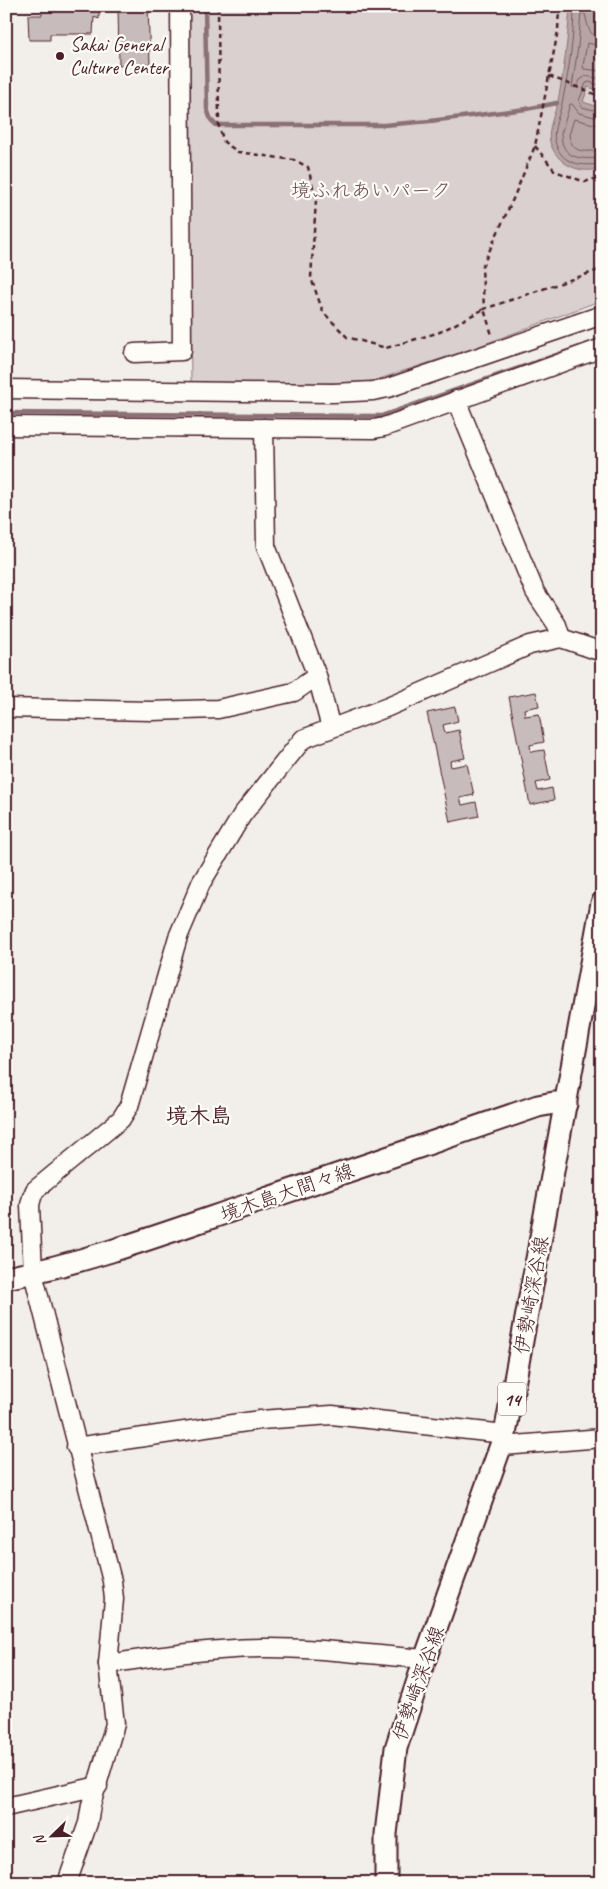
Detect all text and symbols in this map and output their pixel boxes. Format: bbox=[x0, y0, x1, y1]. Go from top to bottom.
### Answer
place label: Sakai General Culture Center bbox=[70, 32, 170, 80]
marker: Sakai General Culture Center bbox=[54, 50, 66, 62]
park label: 境ふれあいパーク bbox=[291, 178, 451, 203]
district label: 境木島 bbox=[166, 1102, 232, 1130]
street label: 境木島大間々線 bbox=[217, 1158, 357, 1227]
street label: 伊勢崎深谷線 bbox=[509, 1234, 554, 1356]
road number: 14 bbox=[498, 1382, 526, 1416]
street label: 伊勢崎深谷線 bbox=[387, 1622, 450, 1744]
north arrow bbox=[28, 1812, 78, 1862]
text: N bbox=[30, 1831, 50, 1848]

